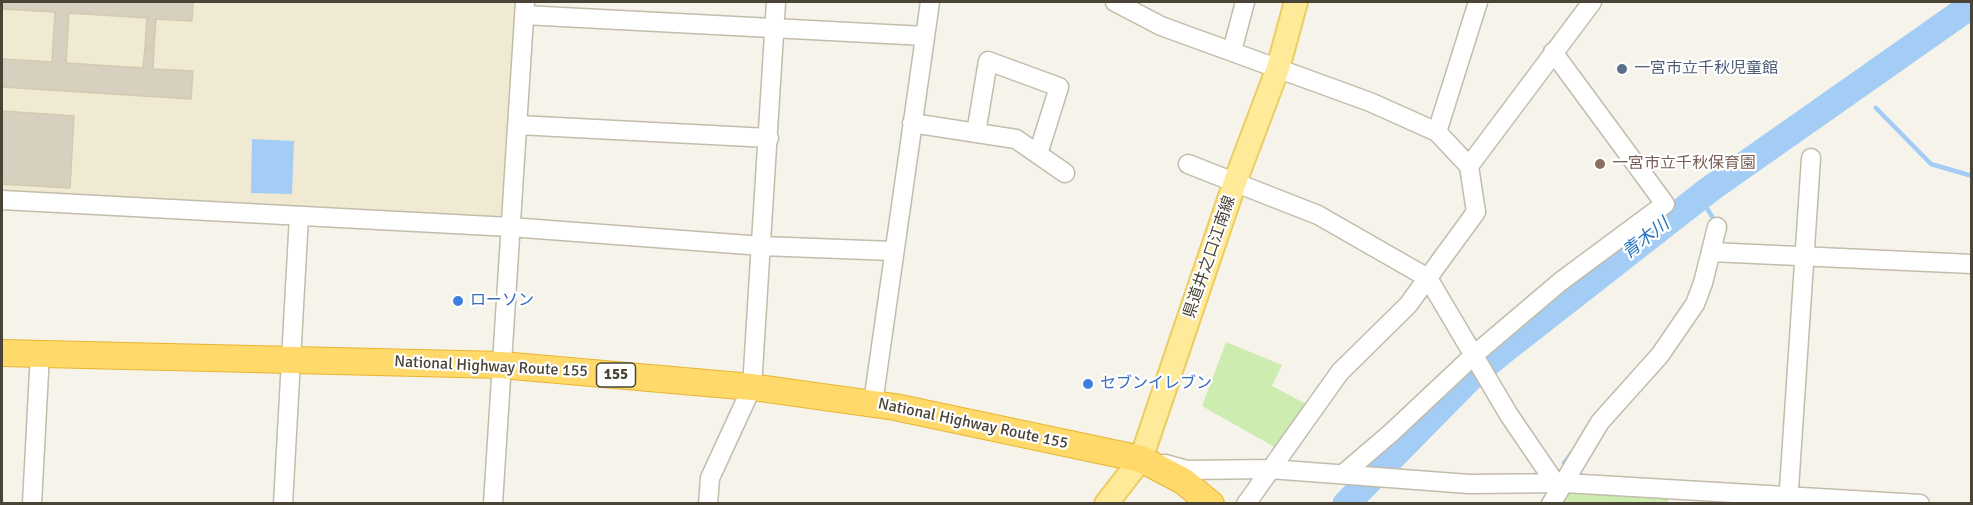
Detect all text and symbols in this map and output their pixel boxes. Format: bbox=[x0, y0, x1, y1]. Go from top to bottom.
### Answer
place label: 一宮市立千秋児童館 bbox=[1634, 59, 1778, 79]
marker: 一宮市立千秋児童館 bbox=[1615, 62, 1629, 76]
place label: 一宮市立千秋保育園 bbox=[1612, 154, 1756, 174]
marker: 一宮市立千秋保育園 bbox=[1593, 157, 1607, 171]
street label: 県道井之口江南線 bbox=[1180, 193, 1240, 321]
water label: 青木川 bbox=[1618, 214, 1674, 264]
place label: ローソン bbox=[470, 291, 534, 311]
marker: ローソン bbox=[451, 294, 465, 308]
street label: National Highway Route 155 bbox=[394, 352, 588, 382]
road number: 155 bbox=[596, 363, 636, 387]
place label: セブンイレブン bbox=[1100, 374, 1212, 394]
marker: セブンイレブン bbox=[1081, 377, 1095, 391]
street label: National Highway Route 155 bbox=[876, 394, 1070, 454]

